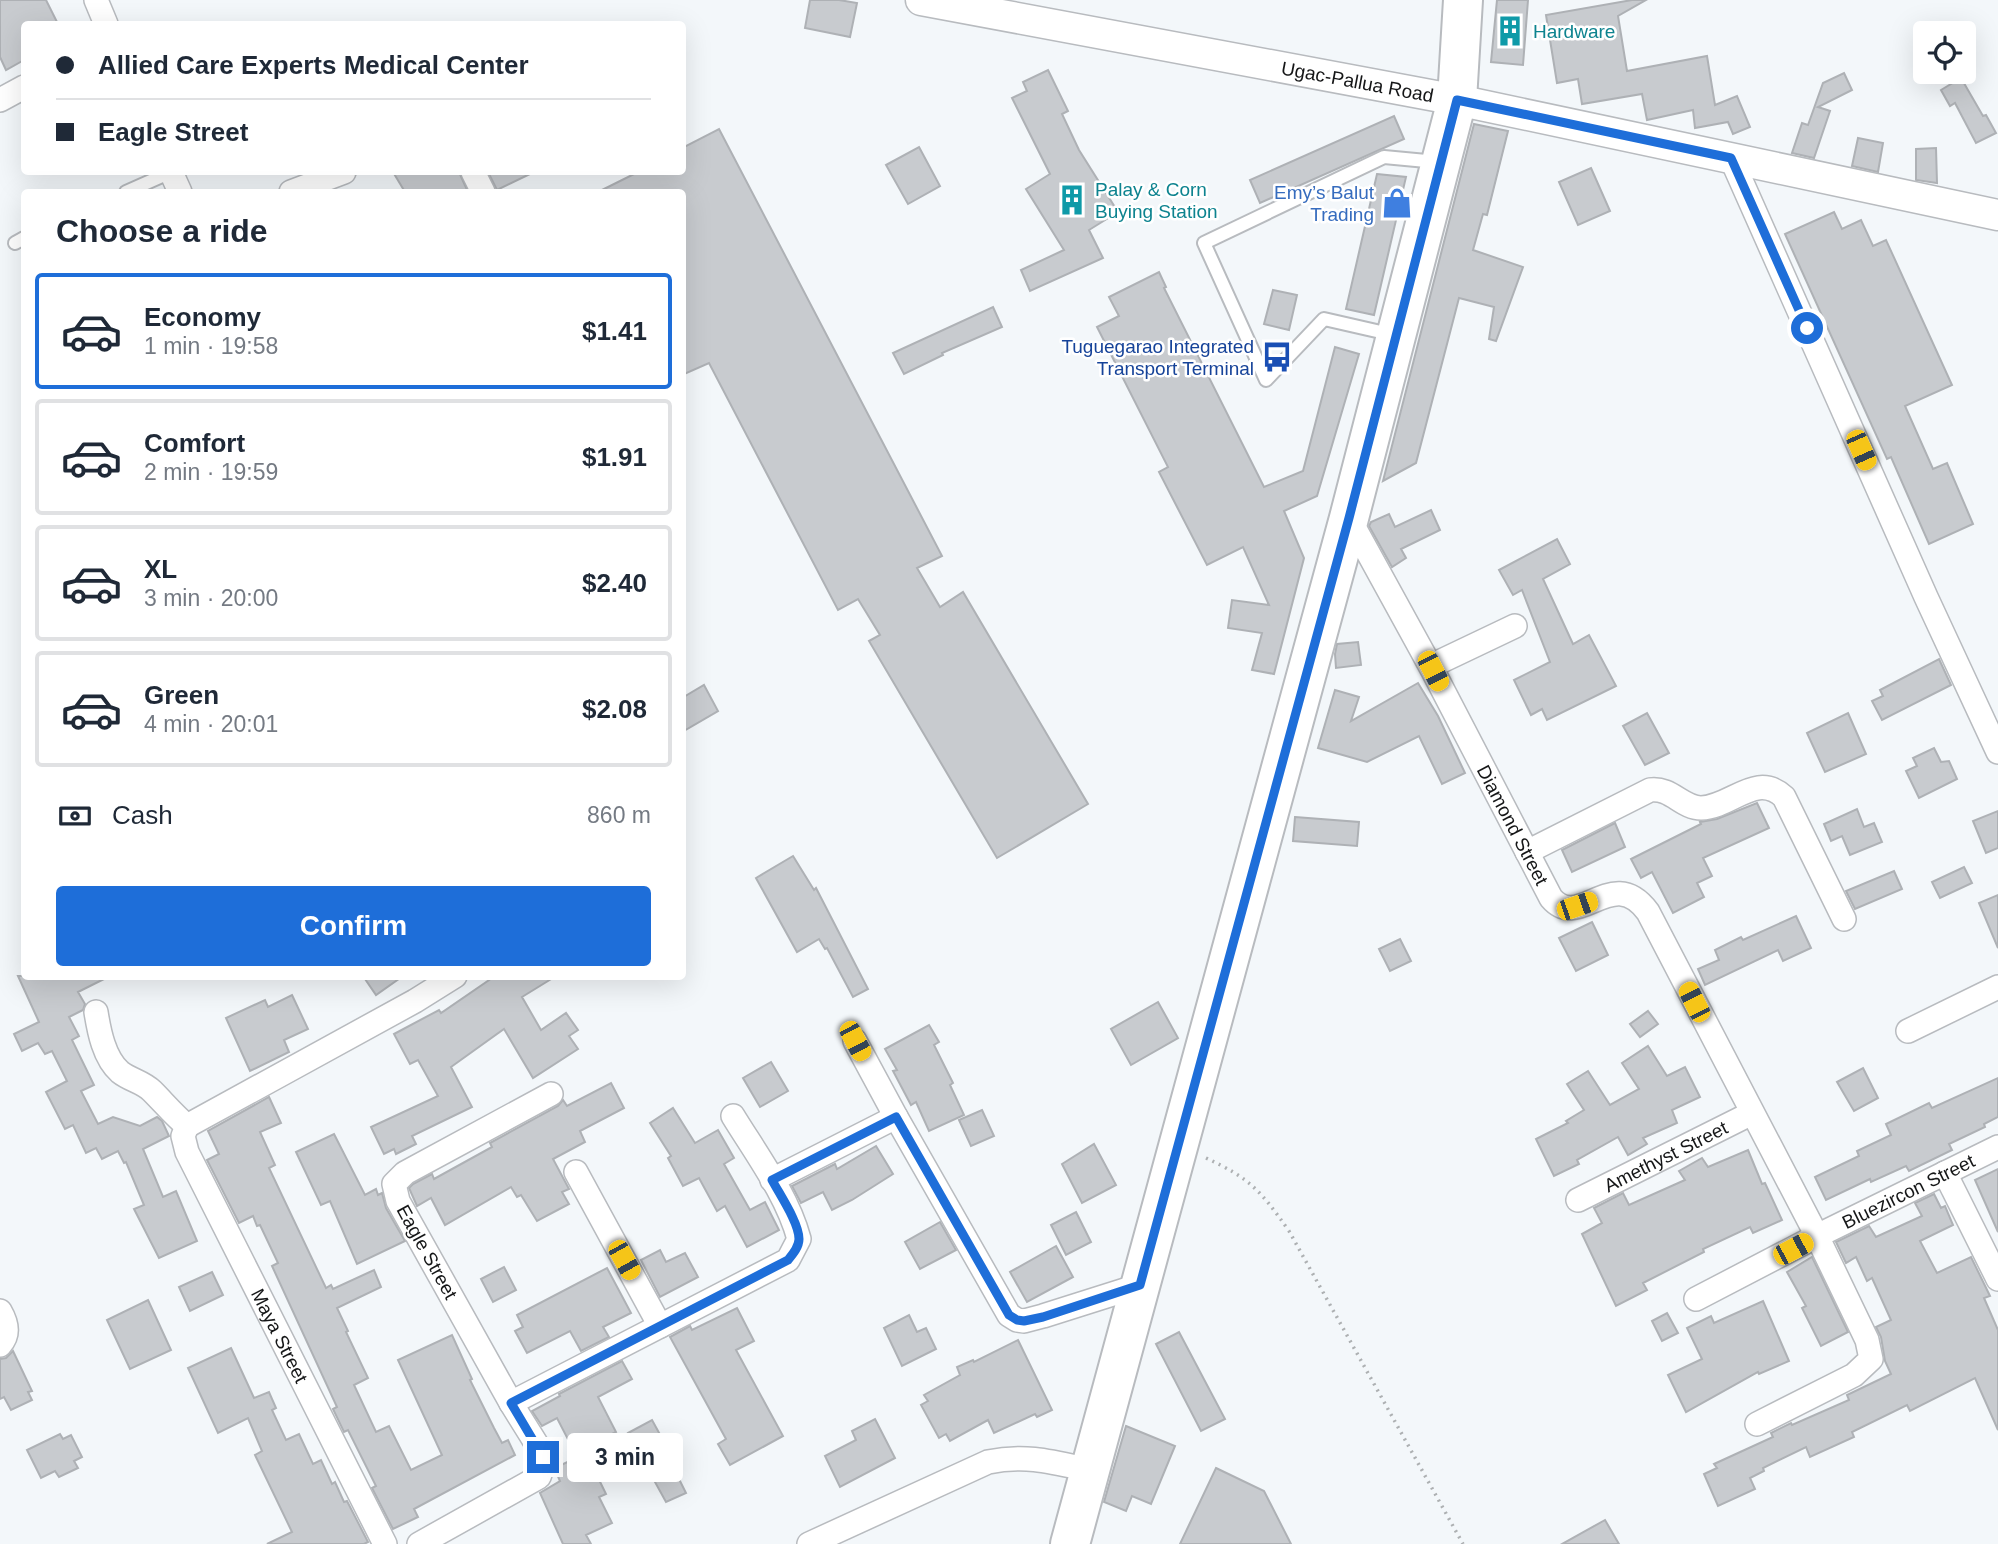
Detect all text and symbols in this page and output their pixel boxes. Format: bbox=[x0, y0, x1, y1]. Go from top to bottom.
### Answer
building icon: Hardware bbox=[1493, 14, 1527, 48]
place label: Hardware bbox=[1533, 21, 1615, 42]
map controls bbox=[1913, 21, 1976, 84]
button: locate bbox=[1913, 21, 1976, 84]
text: Allied Care Experts Medical Center bbox=[98, 50, 529, 80]
street label: Ugac-Pallua Road bbox=[1280, 57, 1435, 106]
text: Eagle Street bbox=[98, 117, 248, 147]
place label: Palay & Corn Buying Station bbox=[1095, 179, 1218, 222]
place label: Emy’s Balut Trading bbox=[1274, 182, 1375, 225]
building icon: Palay & Corn Buying Station bbox=[1055, 183, 1089, 217]
shop icon: Emy’s Balut Trading bbox=[1380, 186, 1414, 220]
text: Choose a ride bbox=[56, 213, 268, 249]
icon: car bbox=[60, 300, 123, 363]
text: Economy bbox=[144, 302, 261, 332]
route start bbox=[1791, 312, 1823, 344]
text: $1.41 bbox=[582, 316, 647, 346]
text: 1 min · 19:58 bbox=[144, 333, 278, 359]
place label: Tuguegarao Integrated Transport Terminal bbox=[1061, 336, 1254, 379]
bus stop icon: Tuguegarao Integrated Transport Terminal bbox=[1260, 340, 1294, 374]
icon: car bbox=[60, 426, 123, 489]
car bbox=[1843, 427, 1880, 473]
text: Comfort bbox=[144, 428, 245, 458]
text: $1.91 bbox=[582, 442, 647, 472]
text: 2 min · 19:59 bbox=[144, 459, 278, 485]
icon: car bbox=[60, 552, 123, 615]
text: XL bbox=[144, 554, 177, 584]
text: $2.40 bbox=[582, 568, 647, 598]
text: 3 min · 20:00 bbox=[144, 585, 278, 611]
car bbox=[1415, 648, 1452, 694]
icon: car bbox=[60, 678, 123, 741]
text: Green bbox=[144, 680, 219, 710]
text: $2.08 bbox=[582, 694, 647, 724]
text: 4 min · 20:01 bbox=[144, 711, 278, 737]
street label: Diamond Street bbox=[1473, 761, 1553, 889]
icon: cash bbox=[56, 797, 94, 835]
text: Cash bbox=[112, 800, 173, 830]
text: 860 m bbox=[587, 802, 651, 828]
button: Confirm bbox=[56, 886, 651, 966]
car bbox=[1554, 889, 1601, 923]
car bbox=[1676, 979, 1713, 1025]
car bbox=[836, 1018, 875, 1064]
street label: Amethyst Street bbox=[1600, 1116, 1731, 1196]
street label: Bluezircon Street bbox=[1839, 1149, 1978, 1233]
street label: Eagle Street bbox=[392, 1201, 462, 1303]
car bbox=[1770, 1230, 1817, 1268]
car bbox=[605, 1237, 644, 1283]
street label: Maya Street bbox=[247, 1285, 313, 1387]
callout: 3 min bbox=[568, 1432, 683, 1482]
route end bbox=[527, 1441, 559, 1473]
text: 3 min bbox=[595, 1444, 655, 1470]

